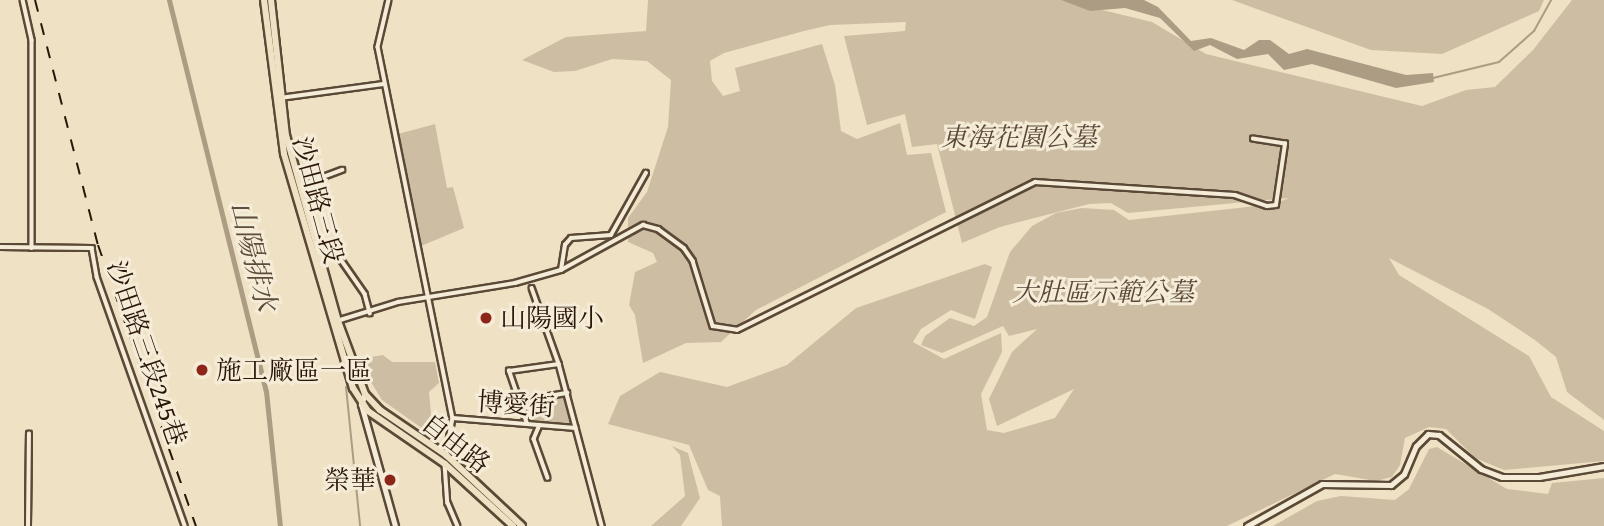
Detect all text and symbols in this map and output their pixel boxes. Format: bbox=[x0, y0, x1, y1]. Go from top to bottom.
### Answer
park label: 東海花園公墓 bbox=[941, 121, 1097, 153]
street label: 沙田路三段 bbox=[286, 133, 350, 267]
water label: 山陽排水 bbox=[224, 198, 284, 314]
street label: 沙田路三段245巷 bbox=[101, 256, 193, 450]
park label: 大肚區示範公墓 bbox=[1012, 276, 1194, 308]
place label: 山陽國小 bbox=[500, 302, 604, 334]
marker: 山陽國小 bbox=[478, 310, 494, 326]
place label: 施工廠區一區 bbox=[216, 354, 372, 386]
marker: 施工廠區一區 bbox=[194, 362, 210, 378]
street label: 博愛街 bbox=[476, 386, 556, 422]
street label: 自由路 bbox=[416, 407, 496, 479]
place label: 榮華 bbox=[324, 464, 376, 496]
marker: 榮華 bbox=[382, 472, 398, 488]

